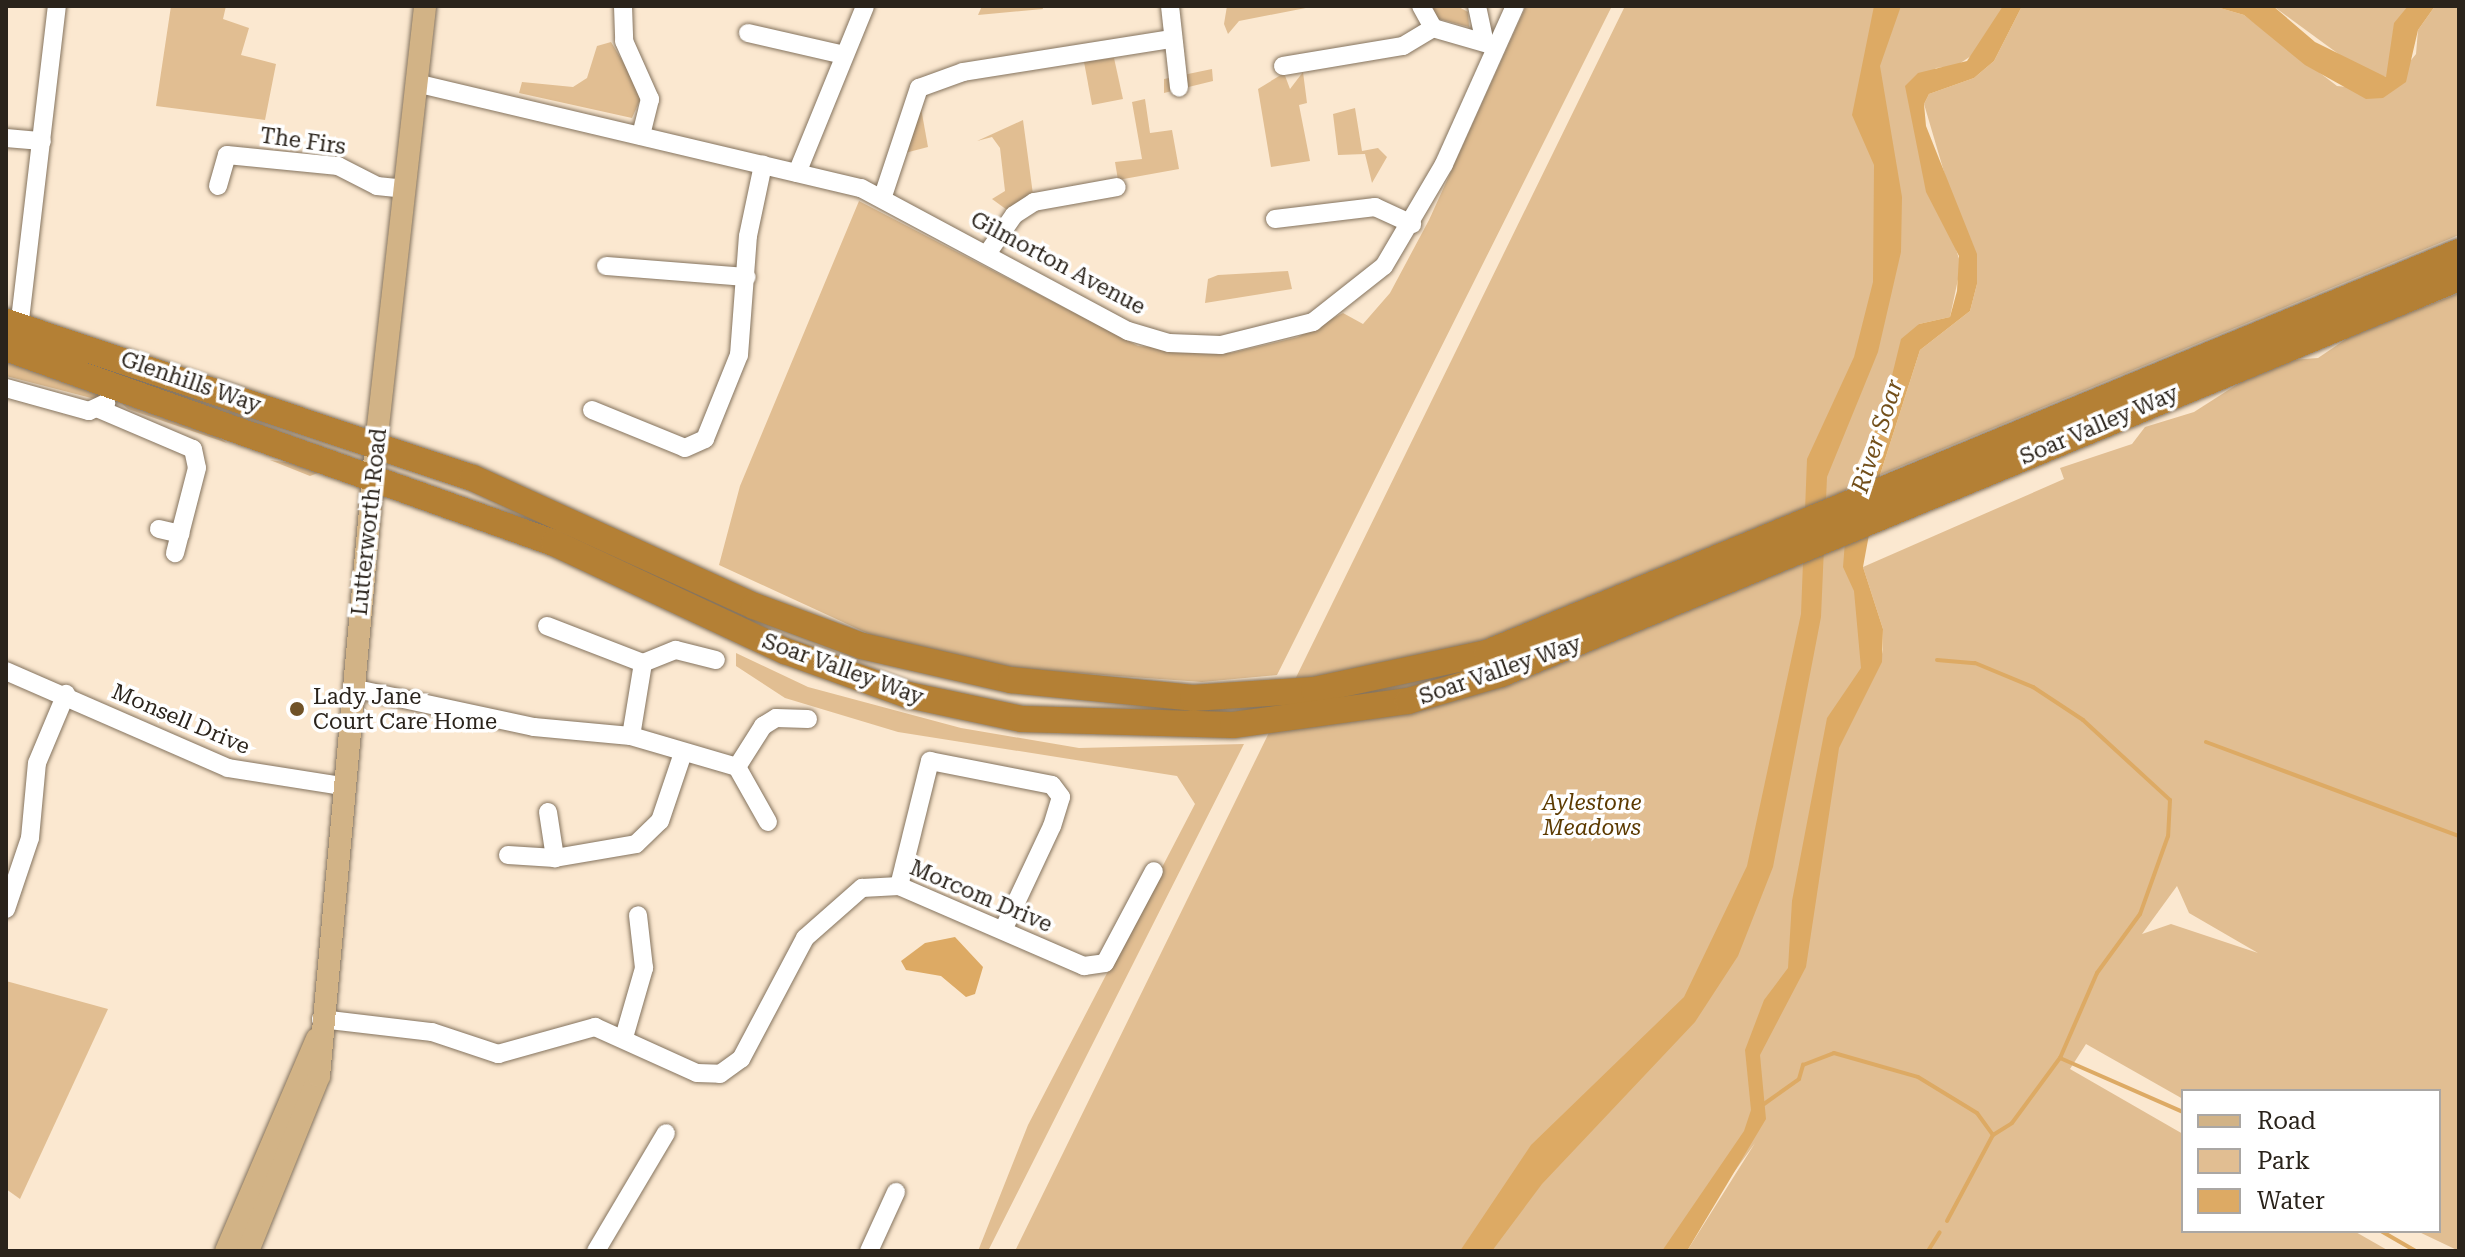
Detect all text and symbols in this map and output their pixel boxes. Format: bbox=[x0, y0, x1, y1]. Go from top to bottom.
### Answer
street label: The Firs bbox=[258, 122, 348, 160]
street label: Gilmorton Avenue bbox=[966, 206, 1150, 320]
street label: Glenhills Way bbox=[118, 346, 264, 418]
water label: River Soar bbox=[1846, 376, 1910, 496]
street label: Soar Valley Way bbox=[2016, 380, 2182, 470]
street label: Lutterworth Road bbox=[346, 427, 392, 617]
street label: Soar Valley Way bbox=[759, 628, 927, 710]
street label: Soar Valley Way bbox=[1416, 630, 1584, 710]
street label: Monsell Drive bbox=[108, 678, 254, 760]
place label: Lady Jane Court Care Home bbox=[313, 683, 497, 734]
marker: Lady Jane Court Care Home bbox=[288, 700, 306, 718]
park label: Aylestone Meadows bbox=[1542, 789, 1642, 840]
street label: Morcom Drive bbox=[906, 854, 1056, 938]
legend bbox=[2181, 1089, 2441, 1233]
text: Road bbox=[2257, 1107, 2316, 1135]
text: Park bbox=[2257, 1147, 2310, 1175]
text: Water bbox=[2257, 1187, 2325, 1215]

